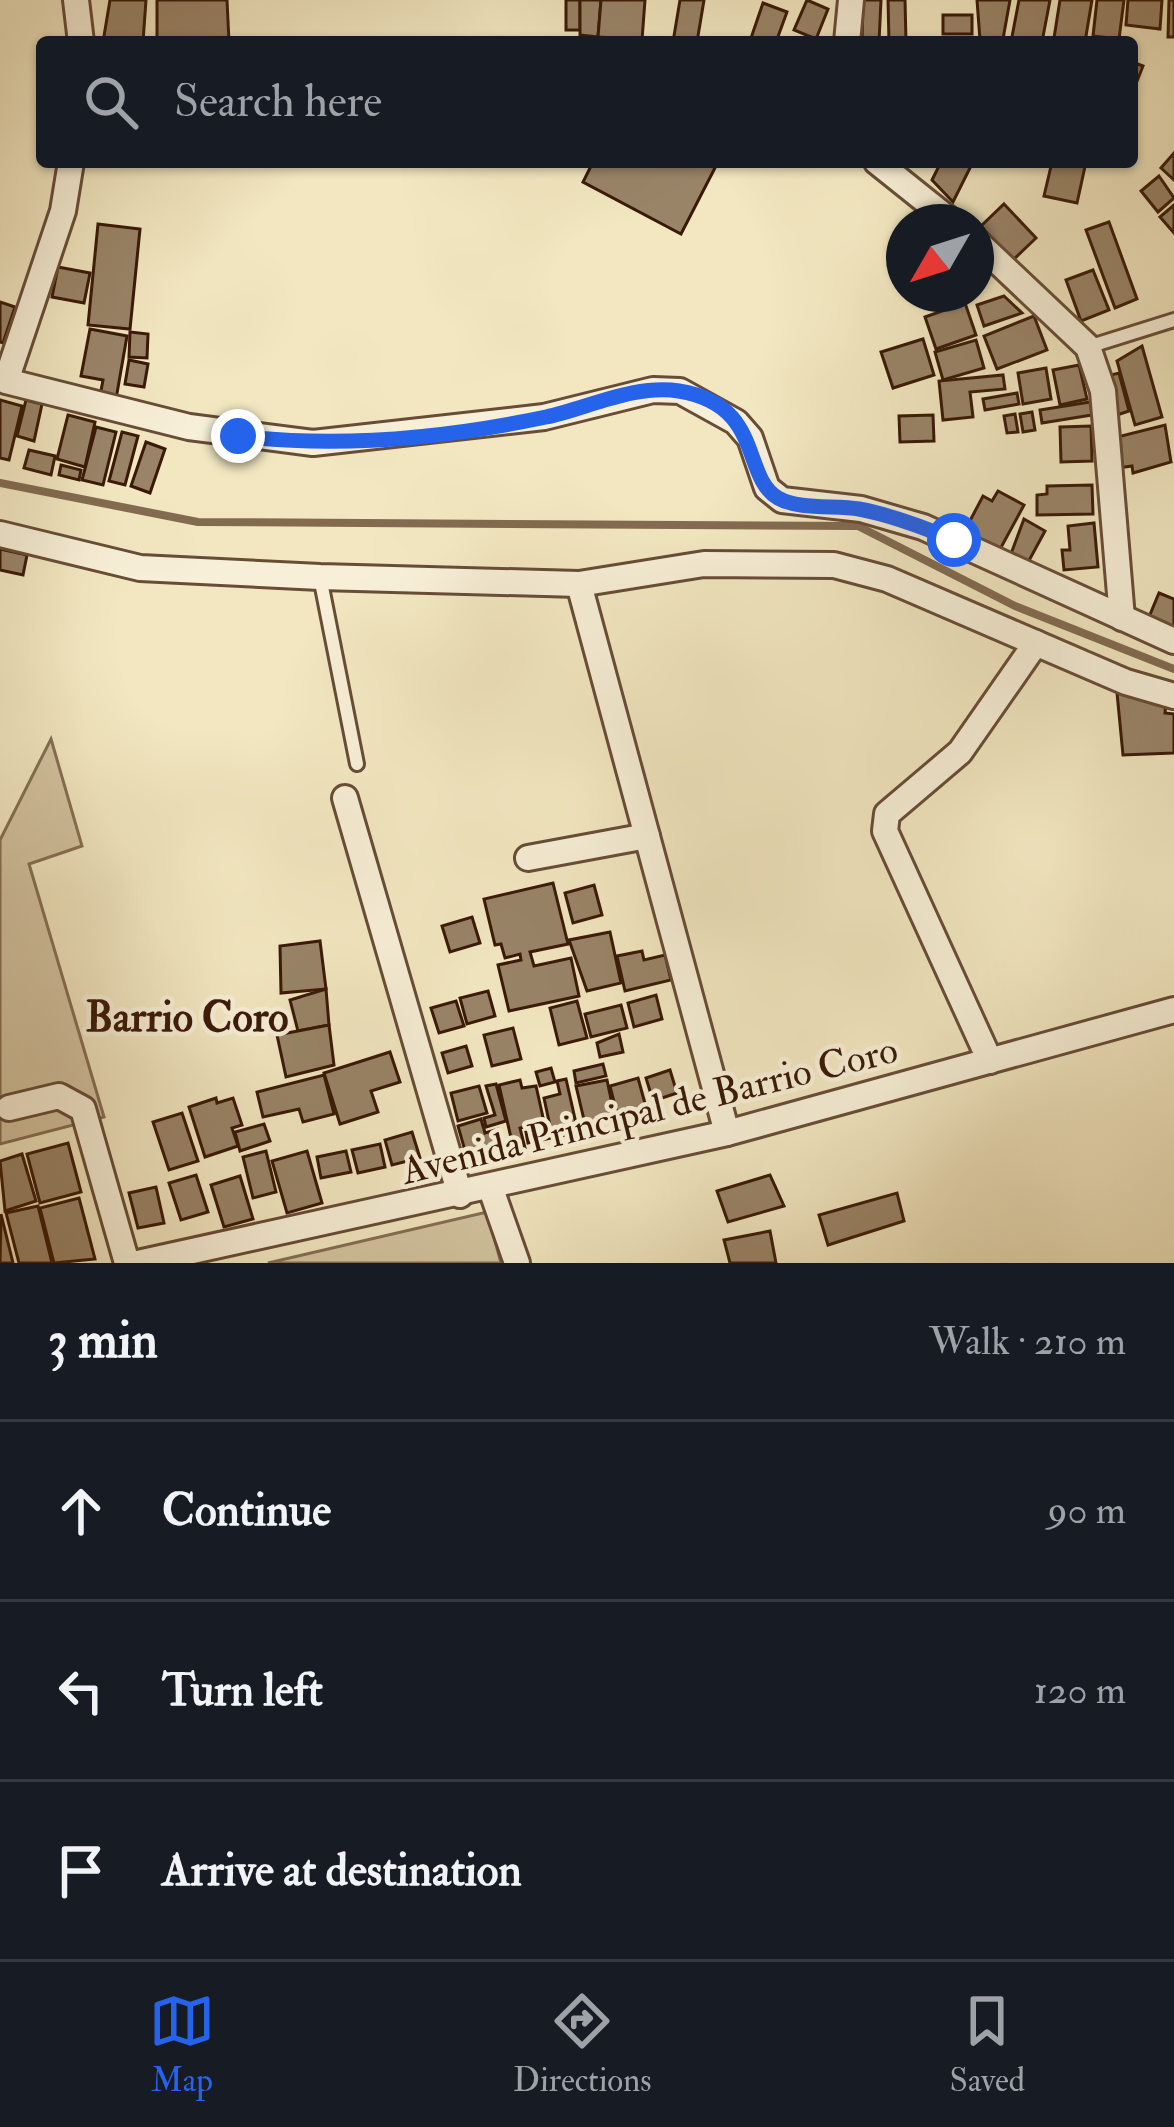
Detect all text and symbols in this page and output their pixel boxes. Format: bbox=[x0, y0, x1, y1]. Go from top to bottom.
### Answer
search box bbox=[36, 36, 1138, 168]
icon: search bbox=[78, 69, 144, 135]
text: Search here bbox=[174, 74, 382, 130]
north arrow bbox=[886, 204, 994, 312]
route end bbox=[211, 409, 265, 463]
route start bbox=[927, 513, 981, 567]
district label: Barrio Coro bbox=[86, 992, 288, 1044]
street label: Avenida Principal de Barrio Coro bbox=[395, 1025, 903, 1196]
text: 3 min bbox=[48, 1309, 158, 1373]
text: Walk · 210 m bbox=[929, 1317, 1126, 1366]
icon: ahead bbox=[48, 1478, 114, 1544]
text: Continue bbox=[162, 1483, 331, 1539]
text: 90 m bbox=[1048, 1486, 1126, 1535]
icon: left bbox=[48, 1658, 114, 1724]
text: Turn left bbox=[162, 1663, 323, 1719]
text: 120 m bbox=[1034, 1666, 1126, 1715]
icon: arrive bbox=[48, 1838, 114, 1904]
text: Arrive at destination bbox=[162, 1843, 522, 1899]
tab: Map bbox=[149, 1988, 215, 2101]
tab: Directions bbox=[513, 1988, 652, 2101]
tab: Saved bbox=[950, 1988, 1025, 2101]

